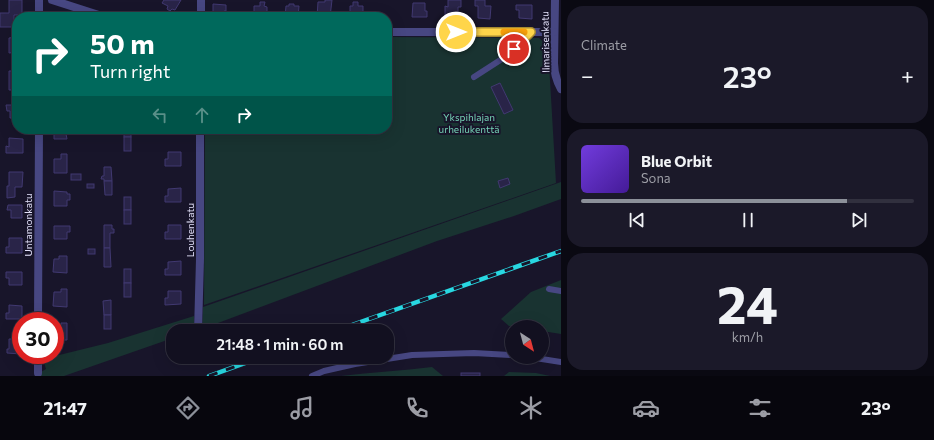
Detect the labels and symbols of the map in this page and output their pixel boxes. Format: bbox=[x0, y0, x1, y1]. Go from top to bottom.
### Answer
position arrow bbox=[435, 11, 477, 53]
street label: Ilmarisenkatu bbox=[538, 11, 552, 73]
pin bbox=[497, 32, 531, 66]
park label: Ykspihlajan urheilukenttä bbox=[439, 111, 499, 135]
street label: Untamonkatu bbox=[22, 193, 34, 257]
street label: Louhenkatu bbox=[184, 203, 196, 257]
speed limit sign: 30 bbox=[12, 312, 64, 364]
north arrow bbox=[505, 320, 549, 364]

